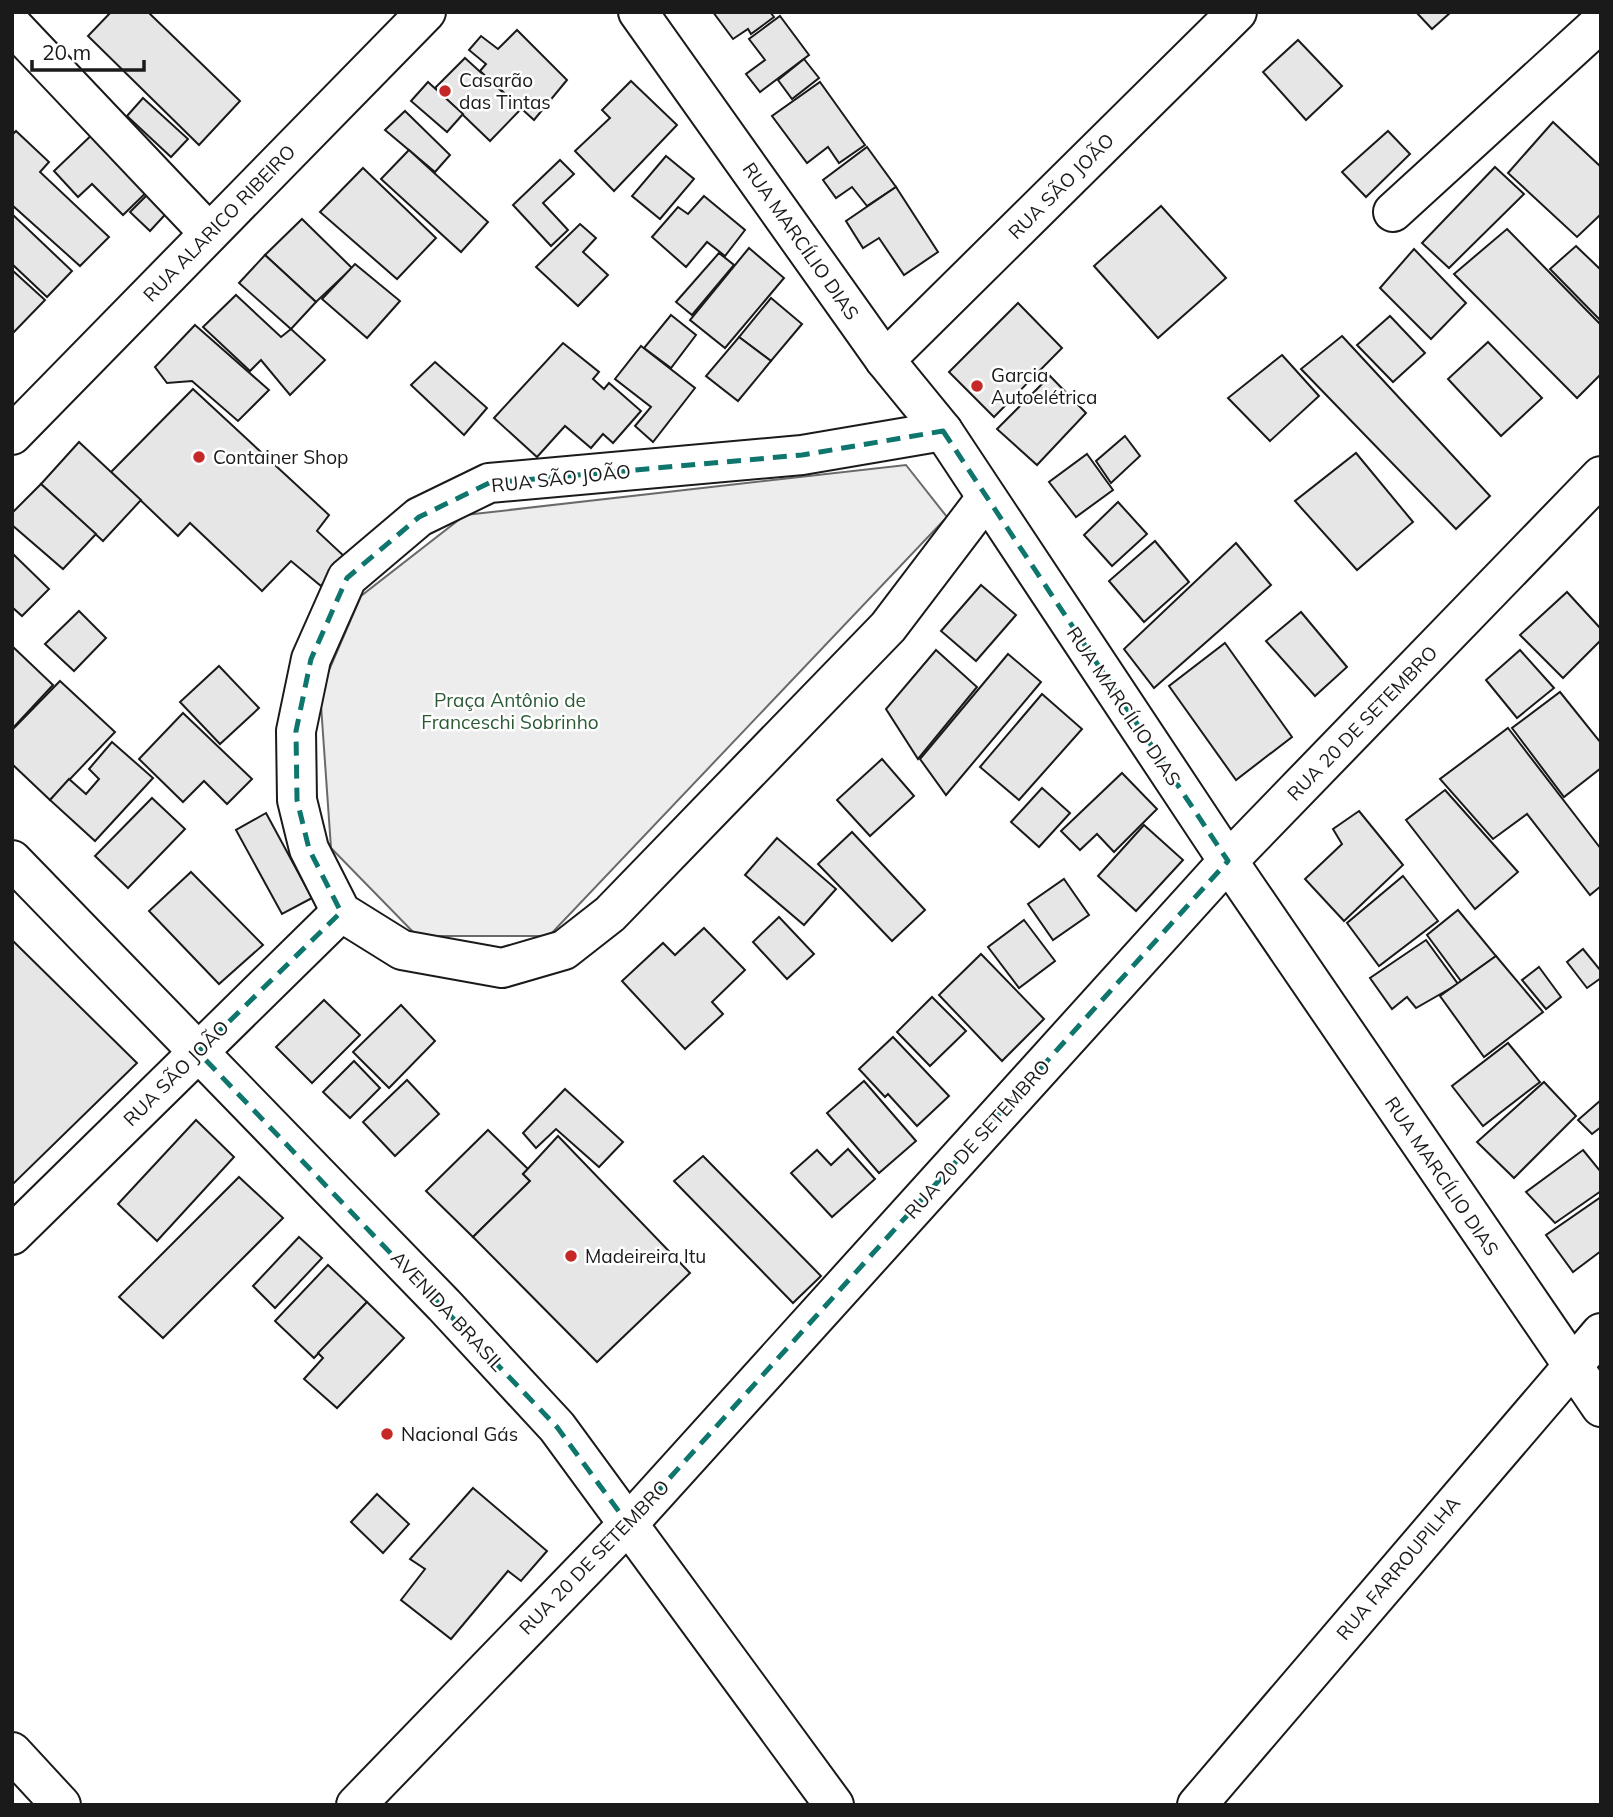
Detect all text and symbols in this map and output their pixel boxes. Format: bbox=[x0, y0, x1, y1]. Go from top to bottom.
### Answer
scale bar bbox=[32, 28, 144, 72]
text: 20 m bbox=[42, 39, 91, 65]
place label: Casarão das Tintas bbox=[459, 68, 551, 114]
marker: Casarão das Tintas bbox=[437, 83, 453, 99]
street label: RUA SÃO JOÃO bbox=[1003, 128, 1119, 244]
street label: RUA ALARICO RIBEIRO bbox=[138, 140, 300, 306]
street label: RUA MARCÍLIO DIAS bbox=[738, 158, 864, 324]
place label: Garcia Autoelétrica bbox=[991, 363, 1097, 409]
marker: Garcia Autoelétrica bbox=[969, 378, 985, 394]
place label: Container Shop bbox=[213, 445, 348, 469]
marker: Container Shop bbox=[191, 449, 207, 465]
street label: RUA SÃO JOÃO bbox=[490, 459, 632, 497]
street label: RUA MARCÍLIO DIAS bbox=[1062, 622, 1186, 790]
street label: RUA 20 DE SETEMBRO bbox=[1282, 640, 1442, 806]
park label: Praça Antônio de Franceschi Sobrinho bbox=[421, 688, 599, 734]
street label: RUA SÃO JOÃO bbox=[118, 1015, 234, 1131]
street label: RUA 20 DE SETEMBRO bbox=[899, 1054, 1055, 1224]
street label: RUA MARCÍLIO DIAS bbox=[1380, 1092, 1504, 1260]
place label: Madeireira Itu bbox=[585, 1244, 706, 1268]
street label: AVENIDA BRASIL bbox=[386, 1246, 510, 1377]
marker: Madeireira Itu bbox=[563, 1248, 579, 1264]
place label: Nacional Gás bbox=[401, 1422, 518, 1446]
marker: Nacional Gás bbox=[379, 1426, 395, 1442]
street label: RUA 20 DE SETEMBRO bbox=[514, 1474, 674, 1640]
street label: RUA FARROUPILHA bbox=[1331, 1491, 1465, 1645]

